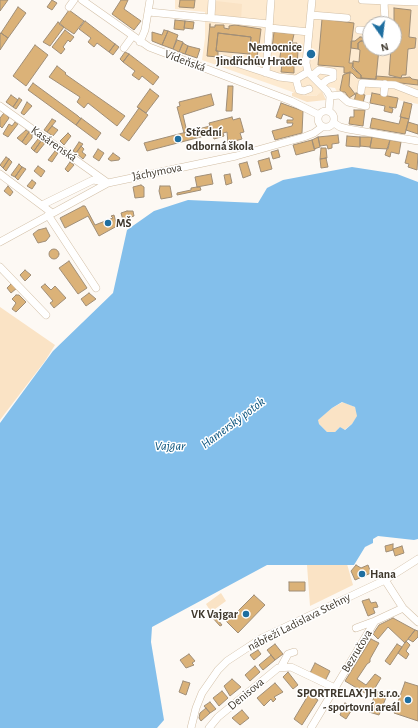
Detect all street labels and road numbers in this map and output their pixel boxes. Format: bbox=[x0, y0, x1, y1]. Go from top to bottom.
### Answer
street label: Vídeňská bbox=[162, 47, 208, 75]
street label: Kasárenská bbox=[28, 123, 80, 165]
street label: Jáchymova bbox=[131, 160, 183, 184]
street label: nábřeží Ladislava Stehny bbox=[245, 590, 353, 654]
street label: Bezručova bbox=[339, 627, 375, 675]
street label: Denisova bbox=[225, 675, 267, 713]

